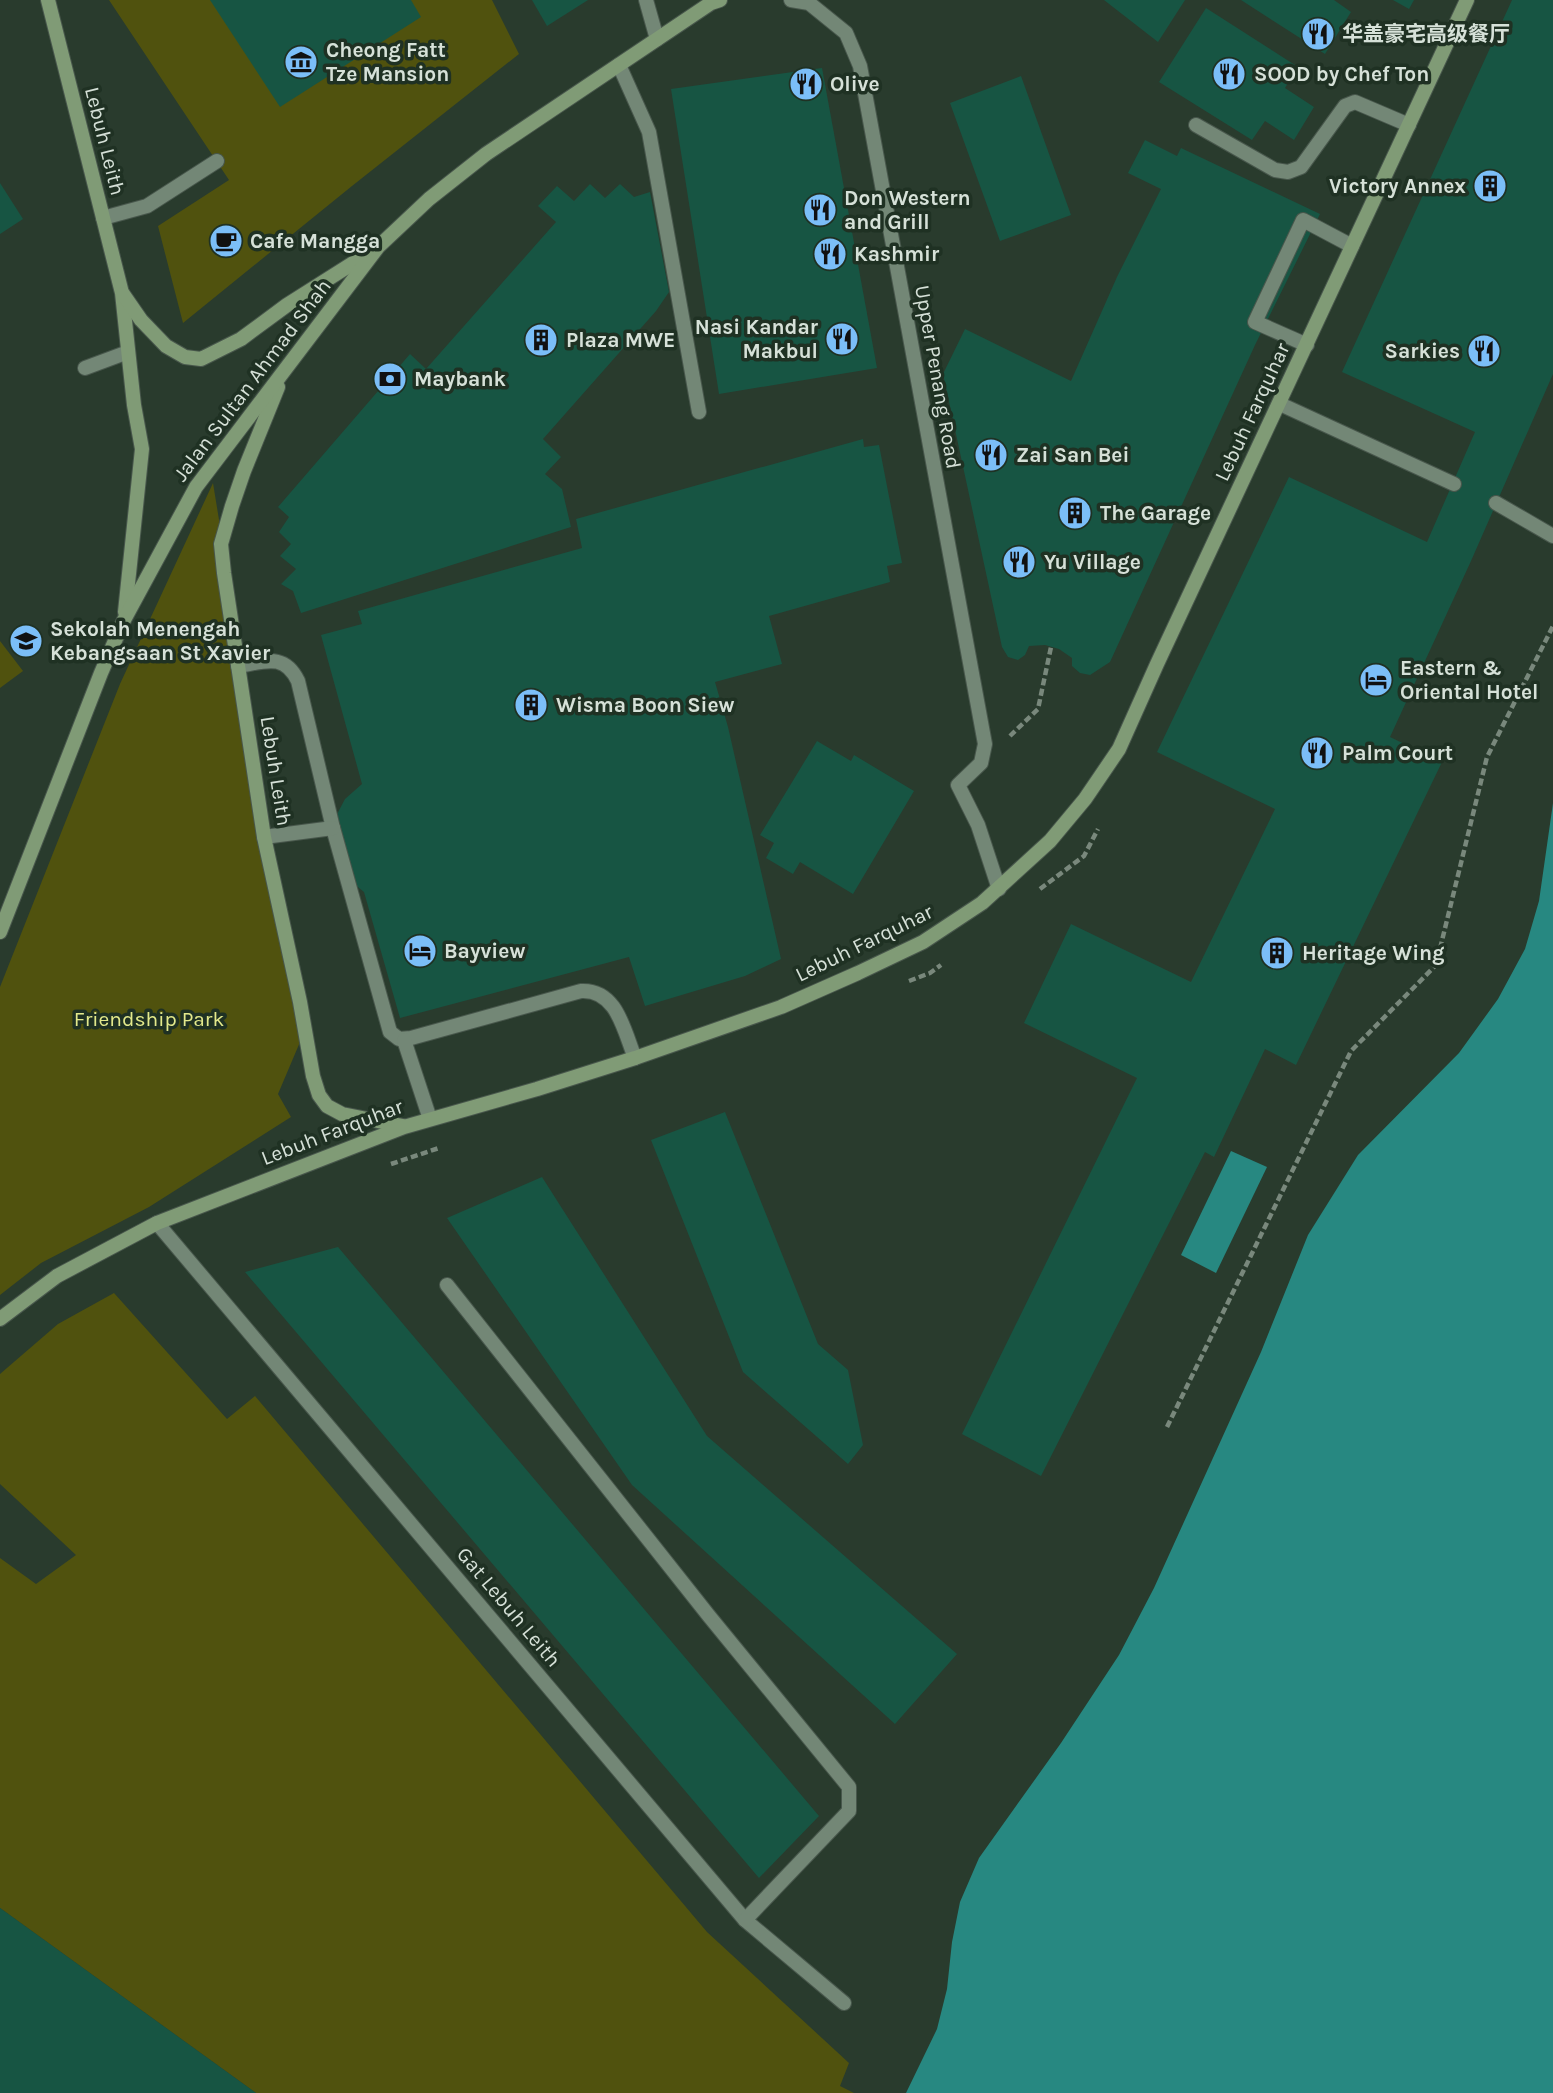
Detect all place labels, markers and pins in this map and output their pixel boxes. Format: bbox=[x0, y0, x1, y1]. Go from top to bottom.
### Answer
restaurant icon: 华盖豪宅高级餐厅 bbox=[1299, 15, 1337, 53]
place label: 华盖豪宅高级餐厅 bbox=[1342, 22, 1510, 46]
place label: Cheong Fatt Tze Mansion bbox=[326, 38, 449, 86]
museum icon: Cheong Fatt Tze Mansion bbox=[282, 43, 320, 81]
restaurant icon: SOOD by Chef Ton bbox=[1210, 55, 1248, 93]
place label: SOOD by Chef Ton bbox=[1254, 62, 1429, 86]
restaurant icon: Olive bbox=[787, 65, 825, 103]
place label: Olive bbox=[830, 72, 880, 96]
building icon: Victory Annex bbox=[1471, 167, 1509, 205]
place label: Victory Annex bbox=[1329, 174, 1466, 198]
place label: Don Western and Grill bbox=[844, 186, 971, 234]
restaurant icon: Don Western and Grill bbox=[801, 191, 839, 229]
cafe icon: Cafe Mangga bbox=[207, 222, 245, 260]
place label: Cafe Mangga bbox=[250, 229, 380, 253]
restaurant icon: Kashmir bbox=[811, 235, 849, 273]
place label: Kashmir bbox=[854, 242, 940, 266]
place label: Nasi Kandar Makbul bbox=[695, 315, 819, 363]
restaurant icon: Nasi Kandar Makbul bbox=[823, 320, 861, 358]
building icon: Plaza MWE bbox=[522, 321, 560, 359]
place label: Plaza MWE bbox=[566, 328, 675, 352]
restaurant icon: Sarkies bbox=[1465, 332, 1503, 370]
place label: Sarkies bbox=[1385, 339, 1460, 363]
bank icon: Maybank bbox=[371, 360, 409, 398]
place label: Maybank bbox=[414, 367, 506, 391]
restaurant icon: Zai San Bei bbox=[972, 436, 1010, 474]
place label: Zai San Bei bbox=[1016, 443, 1129, 467]
building icon: The Garage bbox=[1056, 494, 1094, 532]
place label: The Garage bbox=[1100, 501, 1211, 525]
restaurant icon: Yu Village bbox=[1000, 543, 1038, 581]
place label: Yu Village bbox=[1044, 550, 1141, 574]
place label: Sekolah Menengah Kebangsaan St Xavier bbox=[50, 617, 271, 665]
school or university icon: Sekolah Menengah Kebangsaan St Xavier bbox=[7, 622, 45, 660]
place label: Eastern & Oriental Hotel bbox=[1400, 656, 1538, 704]
hotel icon: Eastern & Oriental Hotel bbox=[1357, 661, 1395, 699]
building icon: Wisma Boon Siew bbox=[512, 686, 550, 724]
place label: Wisma Boon Siew bbox=[556, 693, 735, 717]
restaurant icon: Palm Court bbox=[1298, 734, 1336, 772]
place label: Palm Court bbox=[1342, 741, 1453, 765]
hotel icon: Bayview bbox=[401, 932, 439, 970]
building icon: Heritage Wing bbox=[1258, 934, 1296, 972]
place label: Bayview bbox=[444, 939, 525, 963]
place label: Heritage Wing bbox=[1302, 941, 1444, 965]

